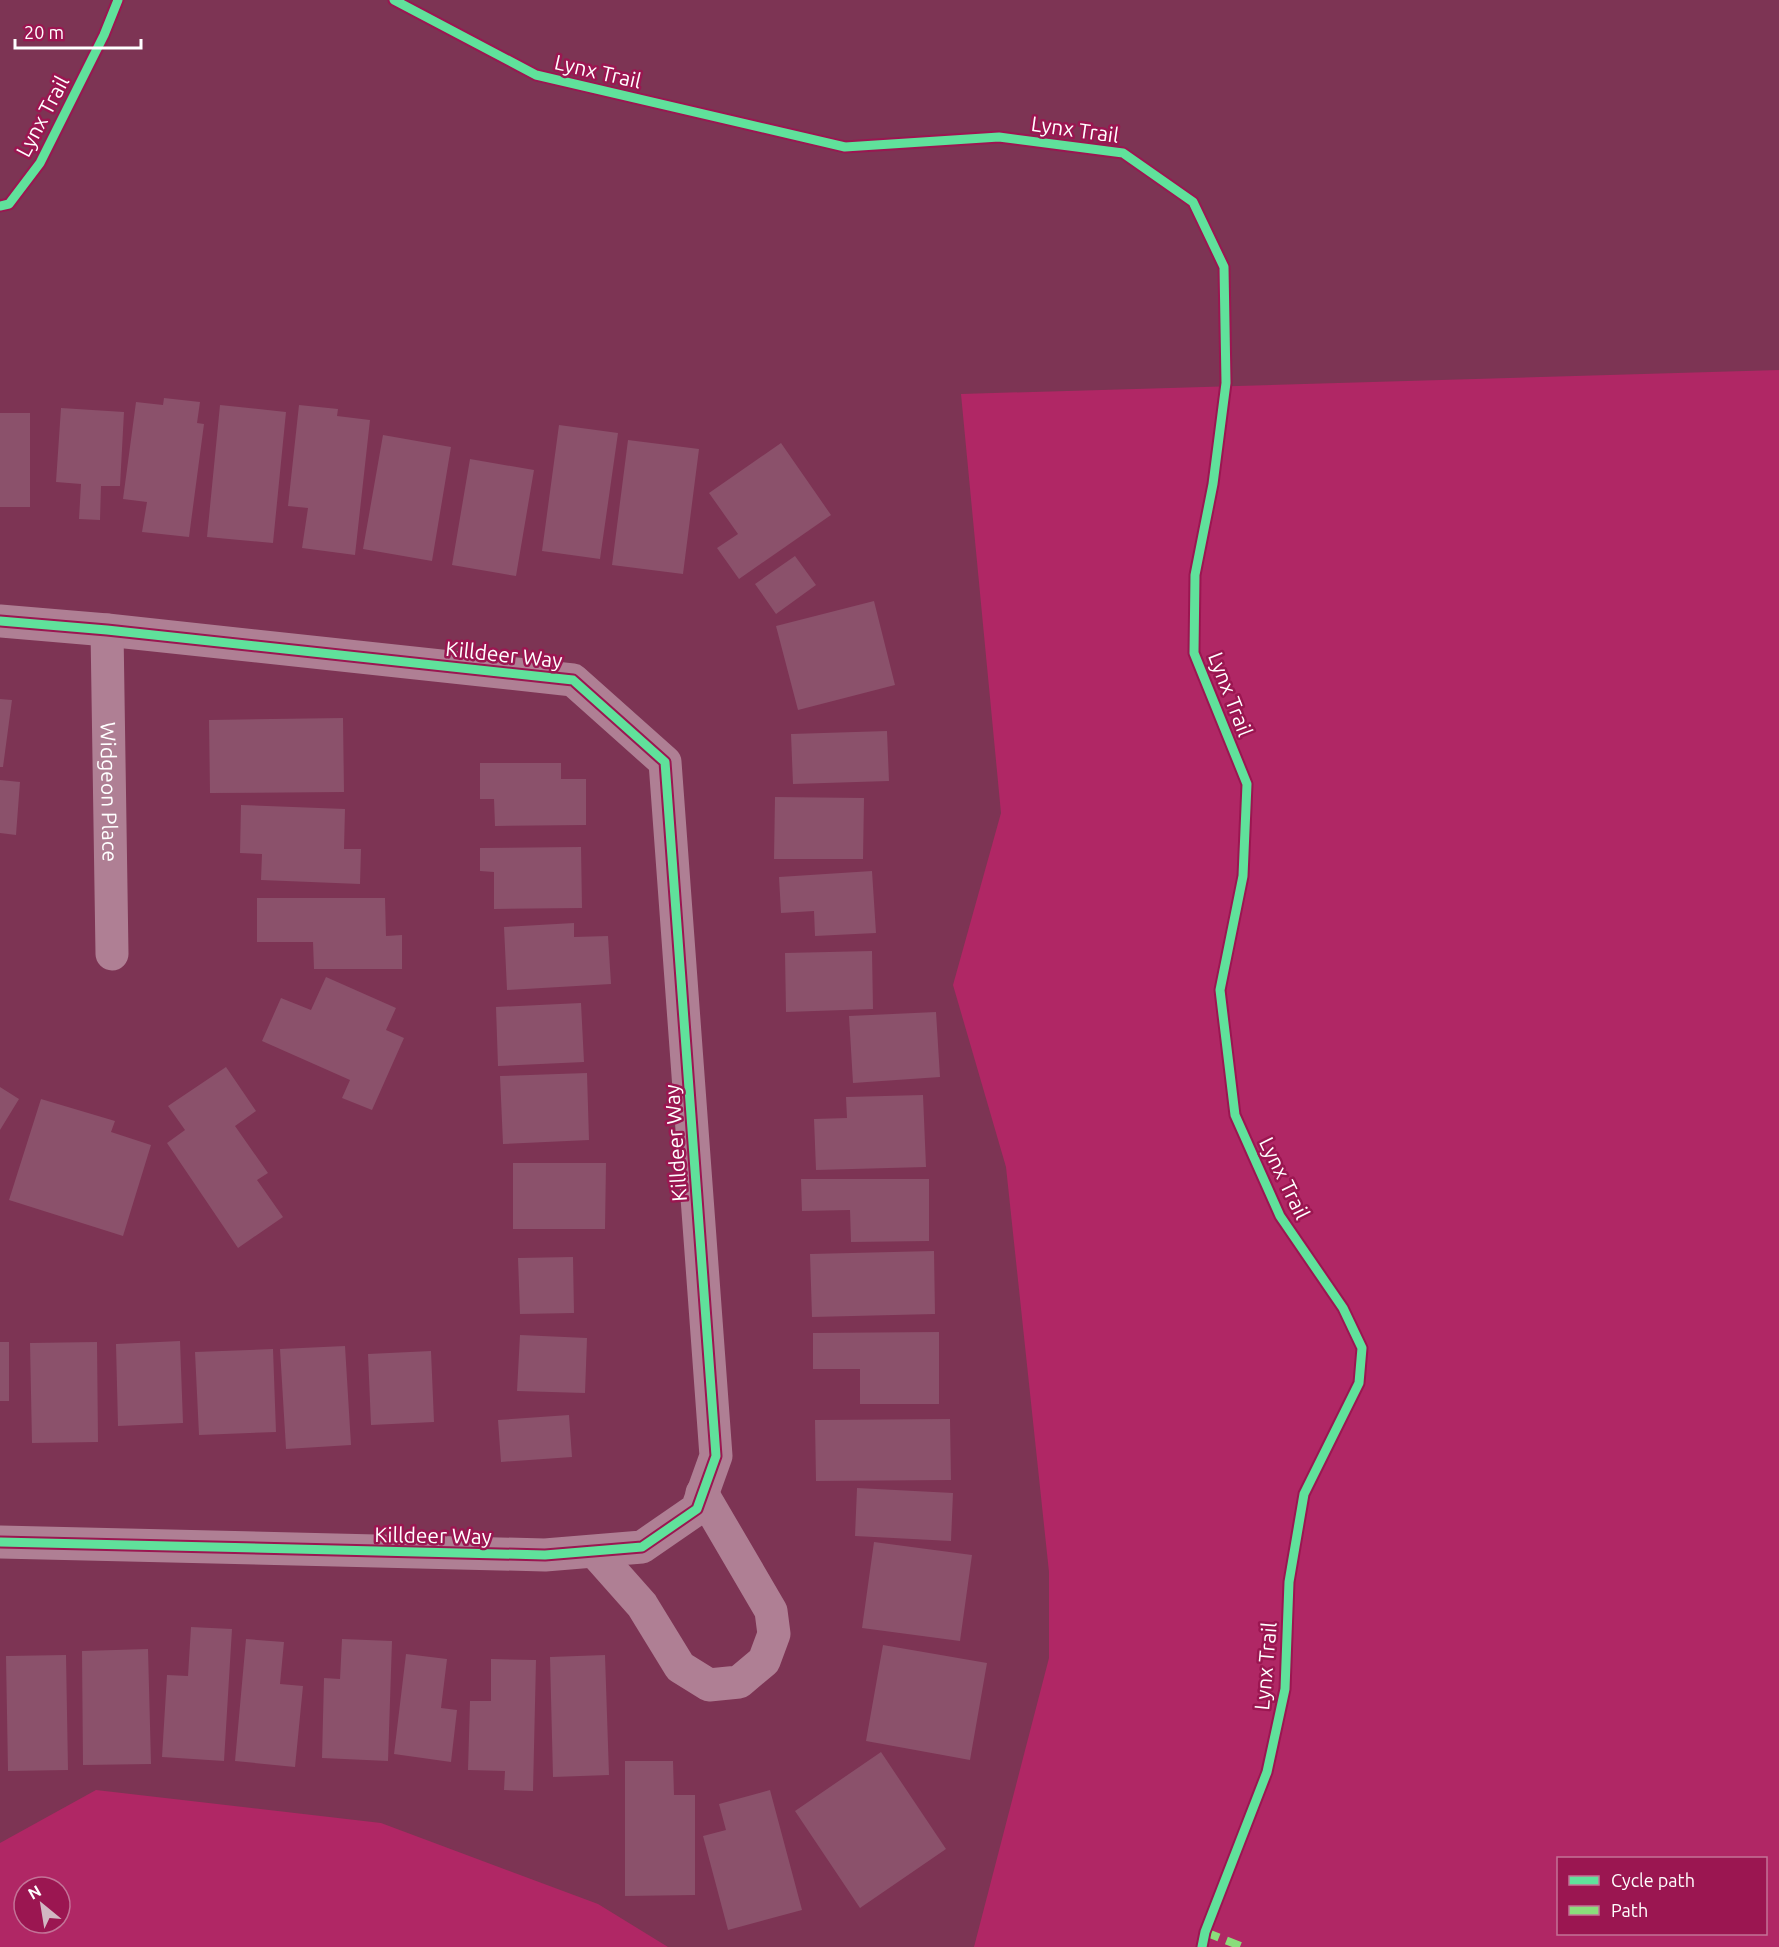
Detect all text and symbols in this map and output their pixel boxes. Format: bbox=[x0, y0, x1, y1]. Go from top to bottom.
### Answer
scale bar bbox=[15, 12, 141, 50]
text: 20 m bbox=[24, 22, 64, 42]
street label: Lynx Trail bbox=[552, 49, 644, 93]
street label: Lynx Trail bbox=[11, 71, 73, 161]
street label: Lynx Trail bbox=[1030, 111, 1120, 147]
street label: Killdeer Way bbox=[444, 636, 564, 672]
street label: Lynx Trail bbox=[1204, 649, 1258, 739]
street label: Widgeon Place bbox=[96, 722, 123, 862]
street label: Killdeer Way bbox=[659, 1084, 691, 1202]
street label: Lynx Trail bbox=[1255, 1133, 1315, 1223]
street label: Killdeer Way bbox=[374, 1522, 492, 1548]
street label: Lynx Trail bbox=[1249, 1621, 1281, 1711]
legend bbox=[1557, 1857, 1767, 1935]
text: Cycle path bbox=[1611, 1870, 1695, 1890]
north arrow bbox=[12, 1875, 72, 1935]
text: N bbox=[25, 1881, 44, 1903]
text: Path bbox=[1611, 1900, 1648, 1920]

